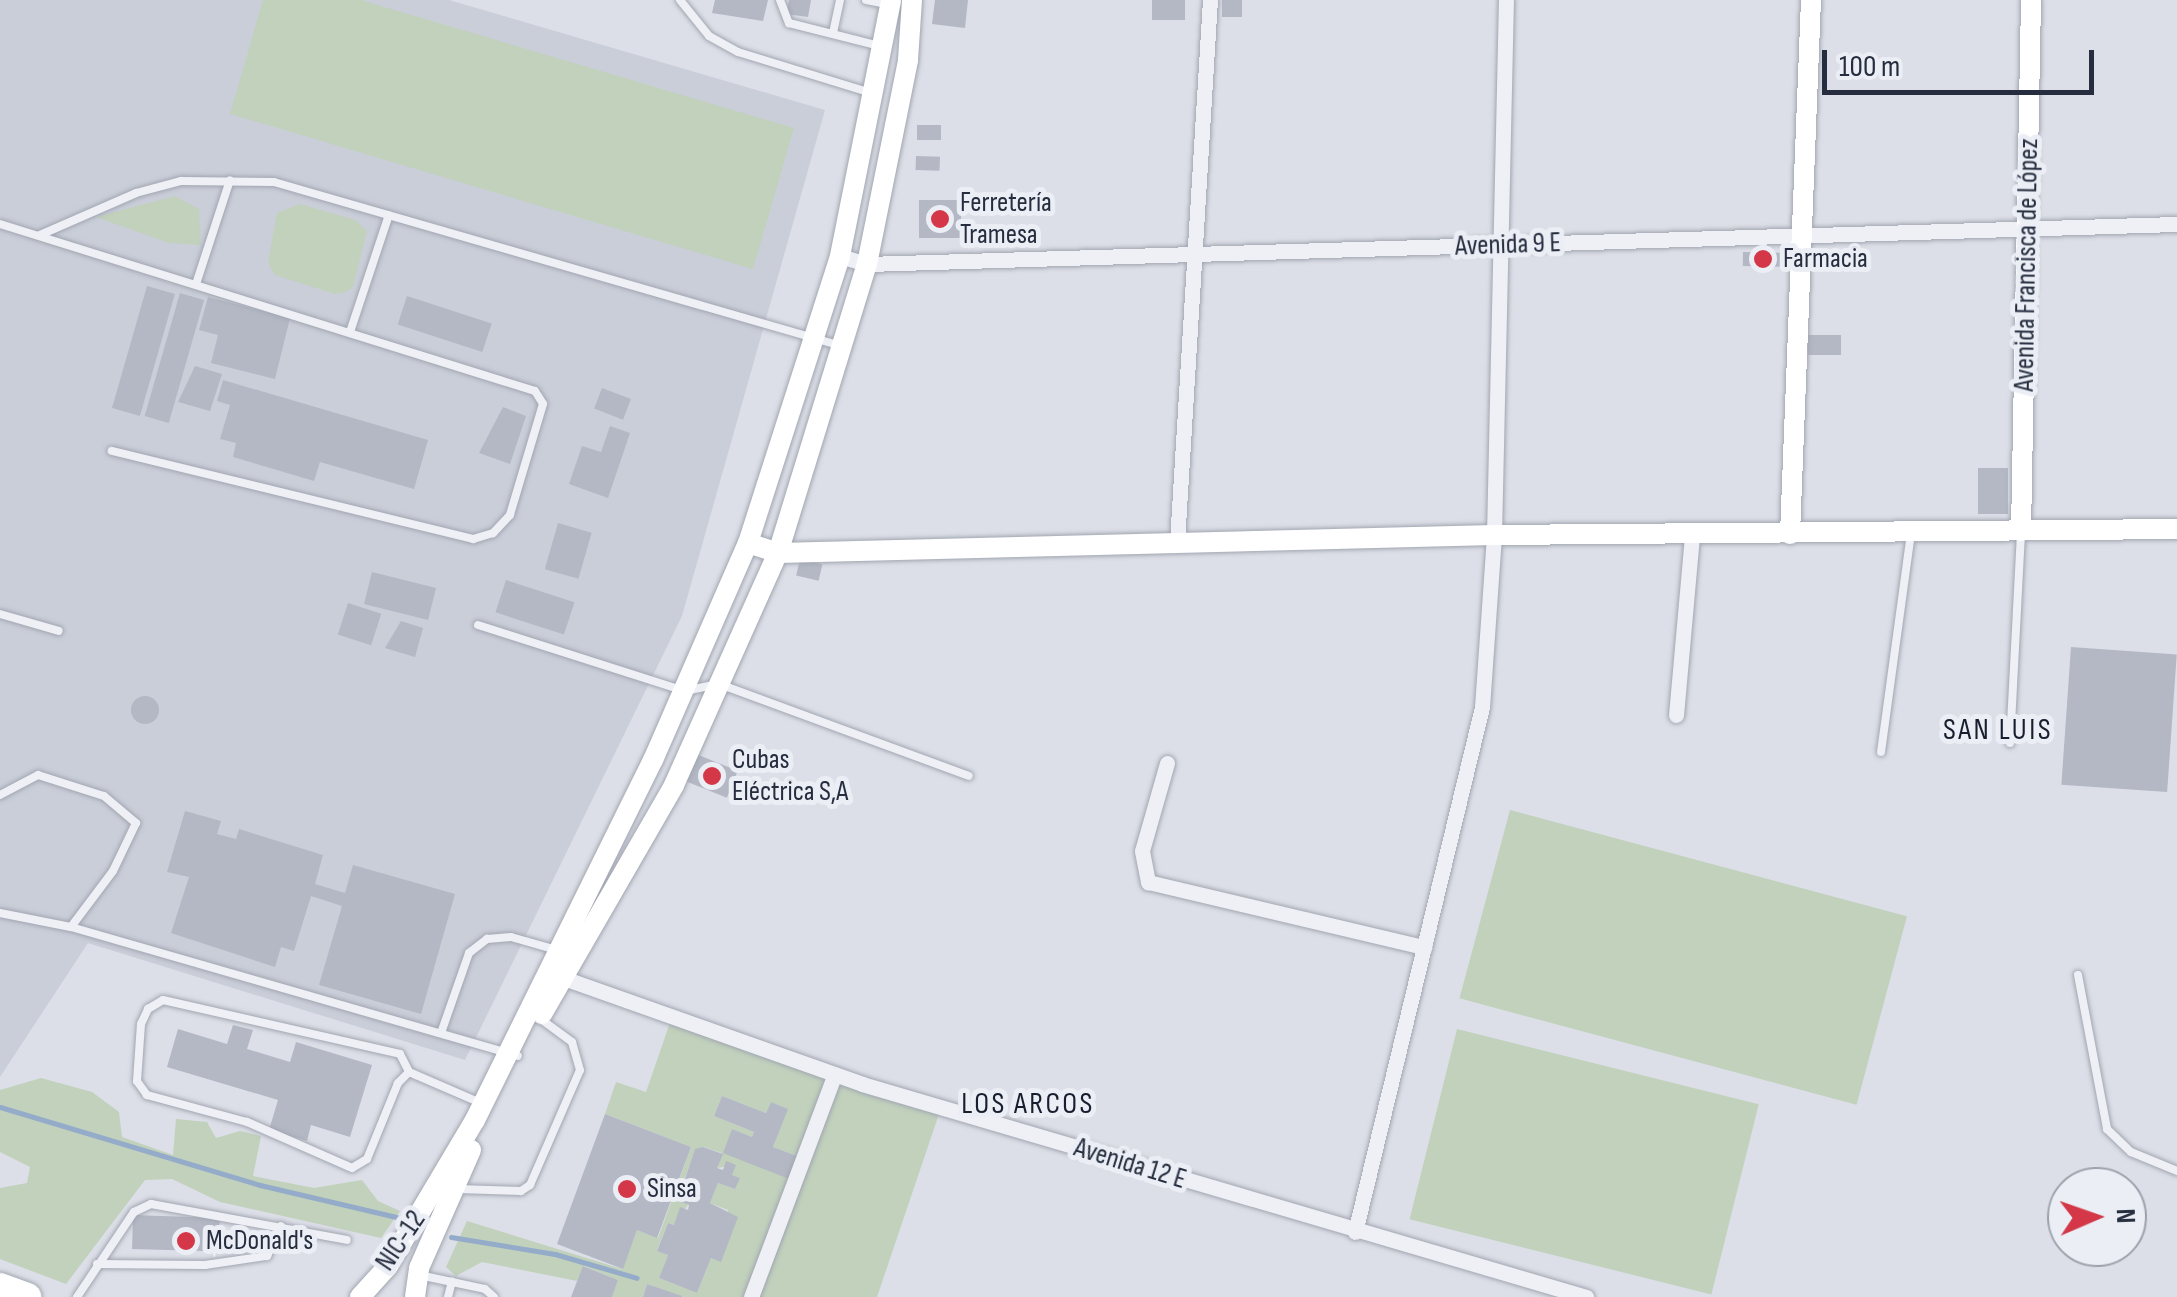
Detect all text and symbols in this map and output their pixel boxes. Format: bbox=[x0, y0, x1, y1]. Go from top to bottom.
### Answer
scale bar bbox=[1827, 30, 2100, 92]
text: 100 m bbox=[1839, 49, 1900, 85]
street label: Avenida Francisca de López bbox=[2008, 138, 2046, 392]
place label: Ferretería Tramesa bbox=[960, 186, 1052, 252]
marker: Ferretería Tramesa bbox=[929, 208, 951, 230]
street label: Avenida 9 E bbox=[1454, 226, 1562, 264]
place label: Farmacia bbox=[1783, 242, 1868, 276]
marker: Farmacia bbox=[1752, 248, 1774, 270]
district label: SAN LUIS bbox=[1943, 712, 2053, 748]
place label: Cubas Eléctrica S,A bbox=[732, 743, 848, 809]
marker: Cubas Eléctrica S,A bbox=[701, 765, 723, 787]
district label: LOS ARCOS bbox=[961, 1086, 1095, 1122]
street label: Avenida 12 E bbox=[1070, 1131, 1190, 1197]
north arrow bbox=[2047, 1167, 2147, 1267]
place label: Sinsa bbox=[647, 1172, 697, 1206]
marker: Sinsa bbox=[616, 1178, 638, 1200]
street label: NIC-12 bbox=[369, 1205, 433, 1277]
text: N bbox=[2109, 1208, 2142, 1224]
place label: McDonald's bbox=[206, 1224, 313, 1258]
marker: McDonald's bbox=[175, 1230, 197, 1252]

